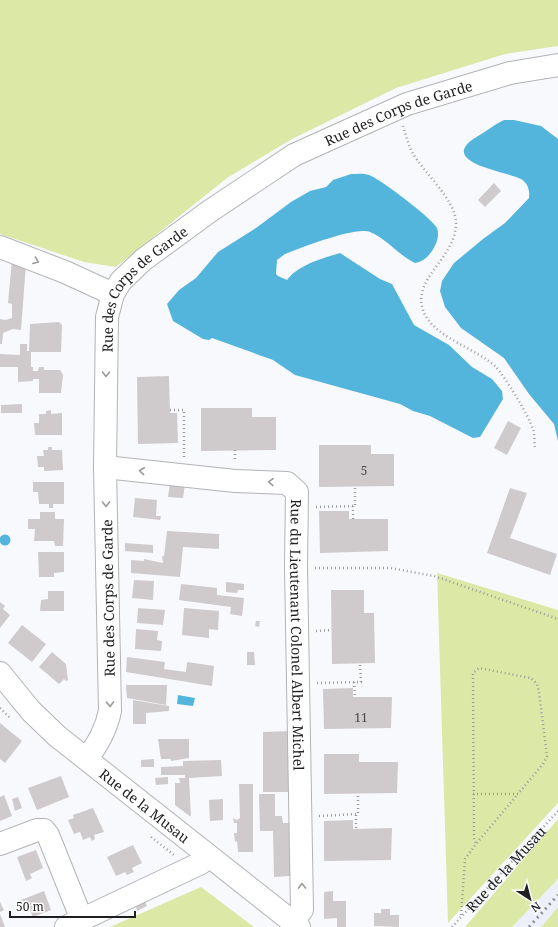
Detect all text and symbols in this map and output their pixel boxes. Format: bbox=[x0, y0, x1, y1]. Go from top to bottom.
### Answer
street label: Rue des Corps de Garde bbox=[321, 75, 475, 150]
street label: Rue des Corps de Garde bbox=[97, 221, 191, 353]
one-way arrow bbox=[33, 256, 40, 264]
one-way arrow bbox=[102, 371, 110, 377]
house number: 5 bbox=[361, 462, 367, 479]
one-way arrow bbox=[139, 467, 145, 476]
one-way arrow bbox=[268, 478, 274, 487]
street label: Rue du Lieutenant Colonel Albert Michel bbox=[286, 499, 309, 771]
one-way arrow bbox=[102, 501, 110, 507]
street label: Rue des Corps de Garde bbox=[97, 519, 119, 677]
one-way arrow bbox=[105, 701, 114, 707]
house number: 11 bbox=[354, 709, 368, 726]
street label: Rue de la Musau bbox=[96, 764, 194, 847]
street label: Rue de la Musau bbox=[461, 822, 549, 916]
north arrow bbox=[510, 879, 550, 919]
one-way arrow bbox=[298, 883, 306, 889]
scale bar bbox=[10, 893, 135, 919]
text: 50 m bbox=[16, 898, 44, 915]
text: N bbox=[528, 899, 544, 916]

